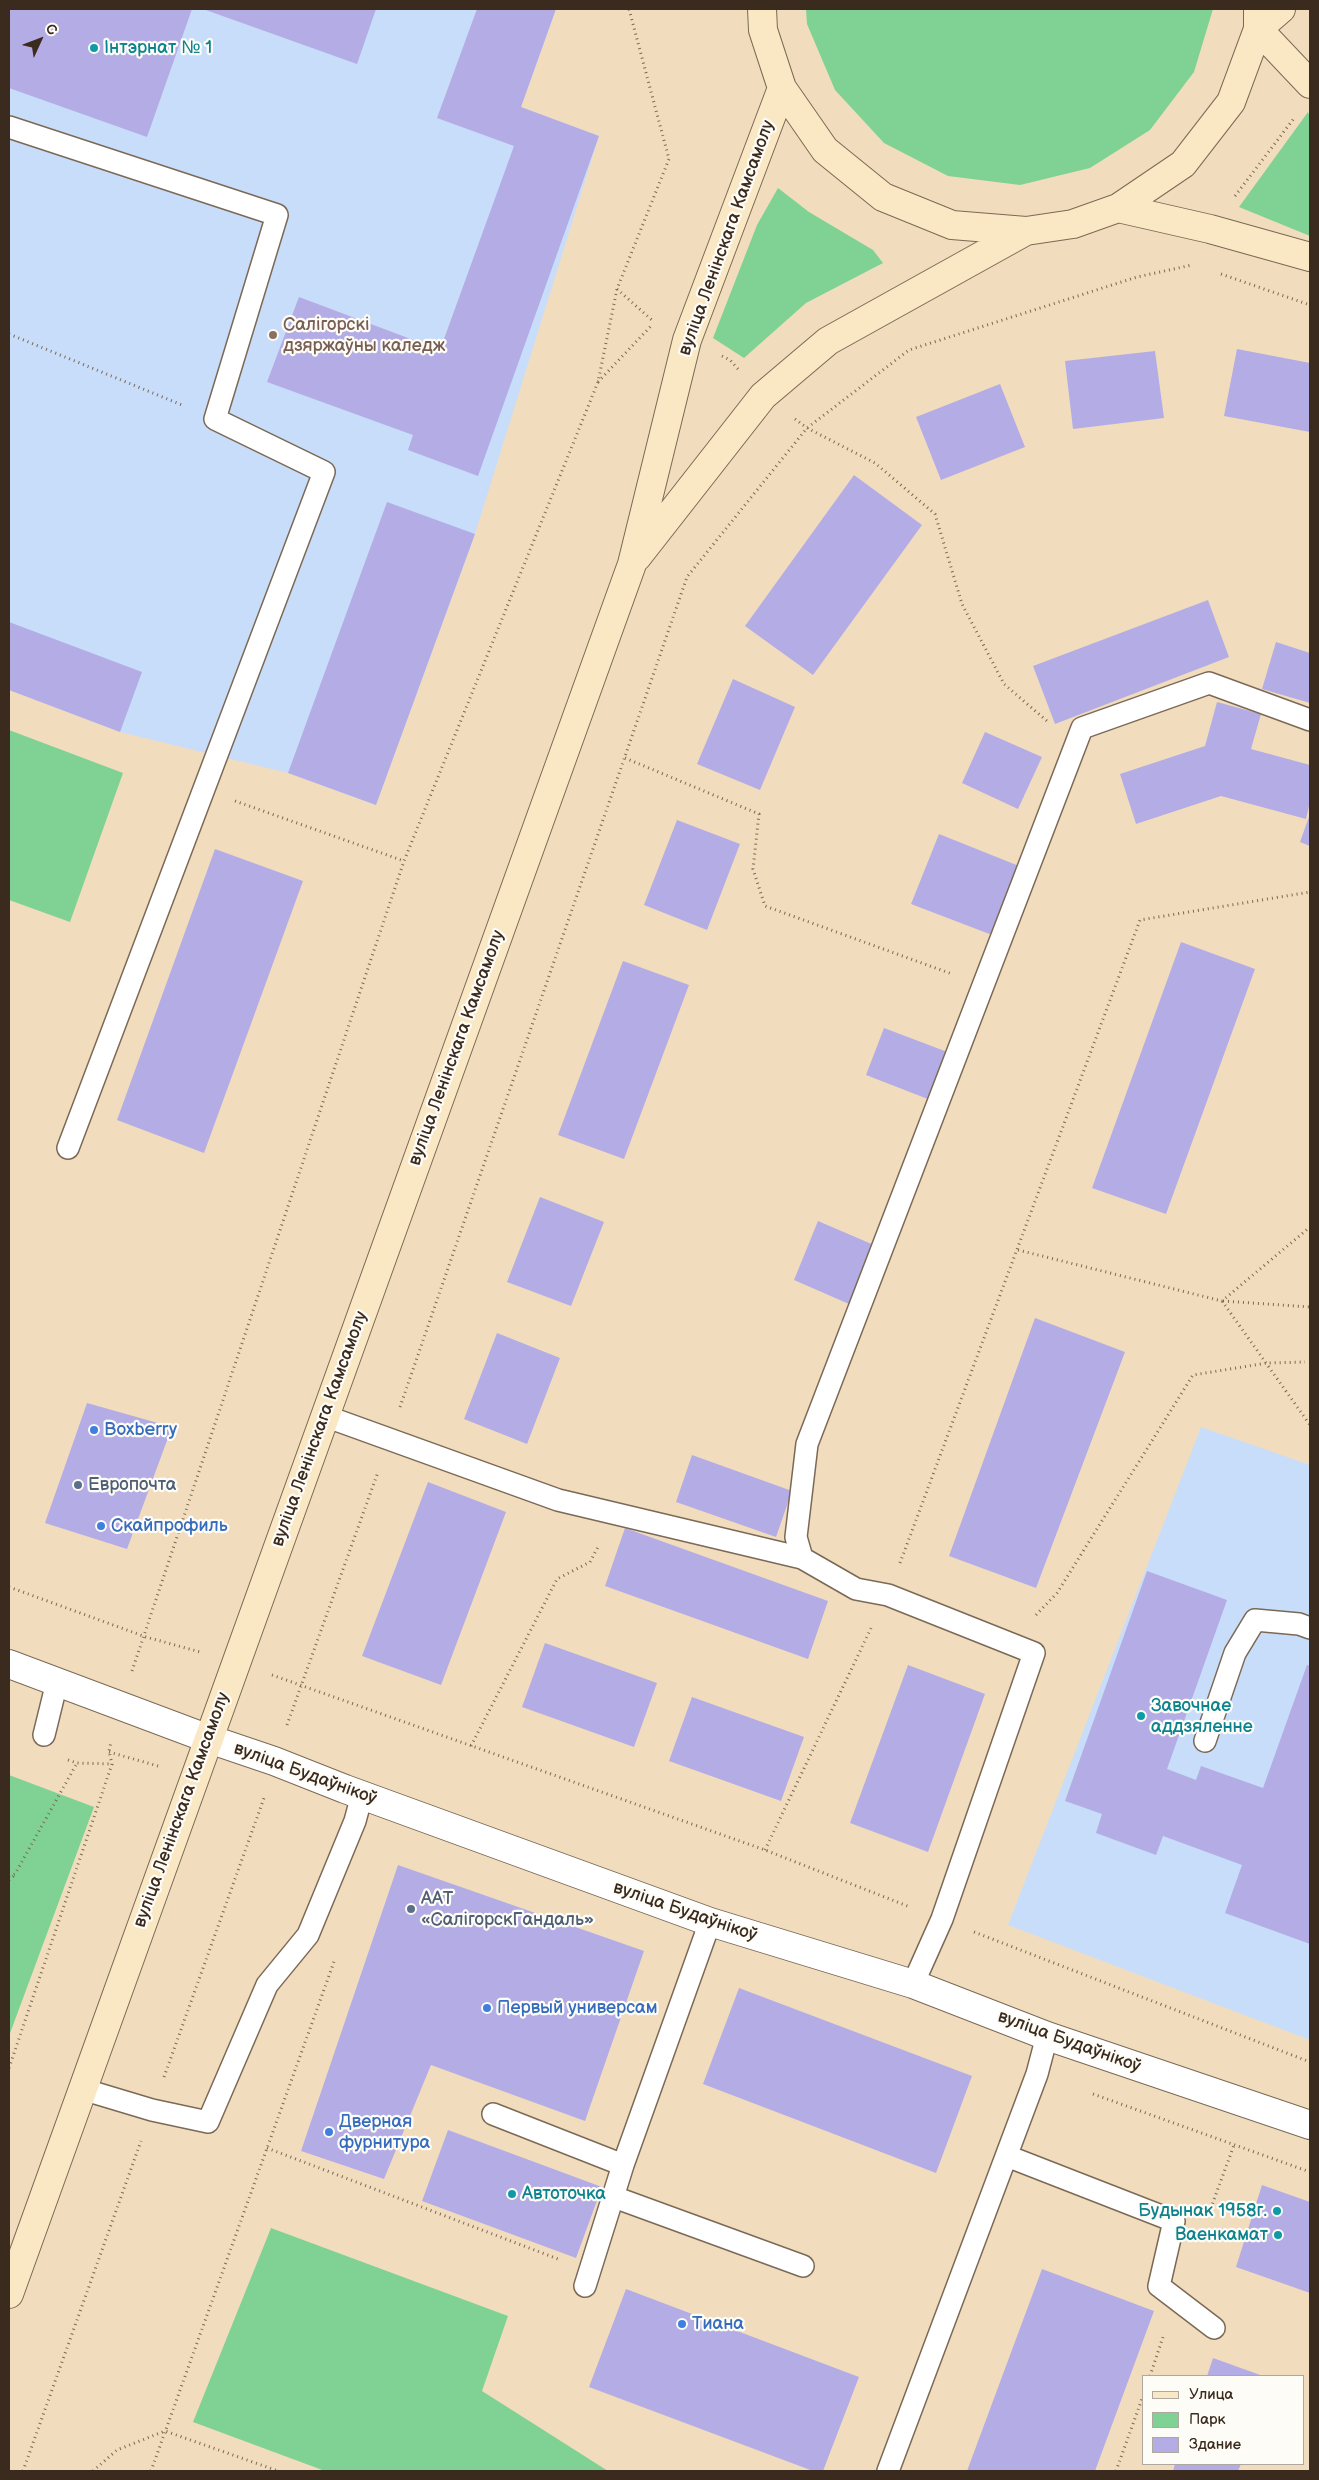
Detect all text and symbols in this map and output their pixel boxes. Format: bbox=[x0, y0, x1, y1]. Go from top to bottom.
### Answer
north arrow bbox=[15, 15, 65, 65]
text: С bbox=[42, 20, 61, 39]
place label: Інтэрнат № 1 bbox=[104, 37, 212, 59]
marker: Інтэрнат № 1 bbox=[88, 42, 100, 54]
street label: вуліца Ленінскага Камсамолу bbox=[674, 117, 780, 359]
place label: Салігорскі дзяржаўны каледж bbox=[283, 314, 445, 356]
marker: Салігорскі дзяржаўны каледж bbox=[267, 329, 279, 341]
street label: вуліца Ленінскага Камсамолу bbox=[404, 927, 510, 1169]
street label: вуліца Ленінскага Камсамолу bbox=[267, 1308, 373, 1550]
place label: Boxberry bbox=[104, 1419, 177, 1441]
marker: Boxberry bbox=[88, 1424, 100, 1436]
place label: Европочта bbox=[88, 1474, 176, 1496]
marker: Европочта bbox=[72, 1479, 84, 1491]
place label: Скайпрофиль bbox=[111, 1515, 228, 1537]
marker: Скайпрофиль bbox=[95, 1520, 107, 1532]
street label: вуліца Ленінскага Камсамолу bbox=[129, 1689, 235, 1931]
place label: Завочнае аддзяленне bbox=[1151, 1695, 1253, 1738]
marker: Завочнае аддзяленне bbox=[1135, 1710, 1147, 1722]
street label: вуліца Будаўнікоў bbox=[230, 1738, 380, 1810]
street label: вуліца Будаўнікоў bbox=[610, 1877, 760, 1947]
place label: ААТ «СалігорскГандаль» bbox=[421, 1888, 594, 1930]
marker: ААТ «СалігорскГандаль» bbox=[405, 1903, 417, 1915]
place label: Первый универсам bbox=[497, 1997, 658, 2019]
marker: Первый универсам bbox=[481, 2002, 493, 2014]
street label: вуліца Будаўнікоў bbox=[994, 2006, 1144, 2078]
place label: Дверная фурнитура bbox=[339, 2111, 430, 2154]
marker: Дверная фурнитура bbox=[323, 2126, 335, 2138]
place label: Автоточка bbox=[522, 2183, 606, 2205]
marker: Автоточка bbox=[506, 2188, 518, 2200]
place label: Будынак 1958г. bbox=[1138, 2200, 1267, 2222]
marker: Будынак 1958г. bbox=[1271, 2205, 1283, 2217]
place label: Ваенкамат bbox=[1175, 2224, 1268, 2246]
marker: Ваенкамат bbox=[1272, 2229, 1284, 2241]
place label: Тиана bbox=[692, 2313, 744, 2335]
marker: Тиана bbox=[676, 2318, 688, 2330]
legend bbox=[1142, 2375, 1304, 2465]
text: Улица bbox=[1189, 2385, 1233, 2404]
text: Парк bbox=[1189, 2410, 1226, 2429]
text: Здание bbox=[1189, 2435, 1241, 2454]

